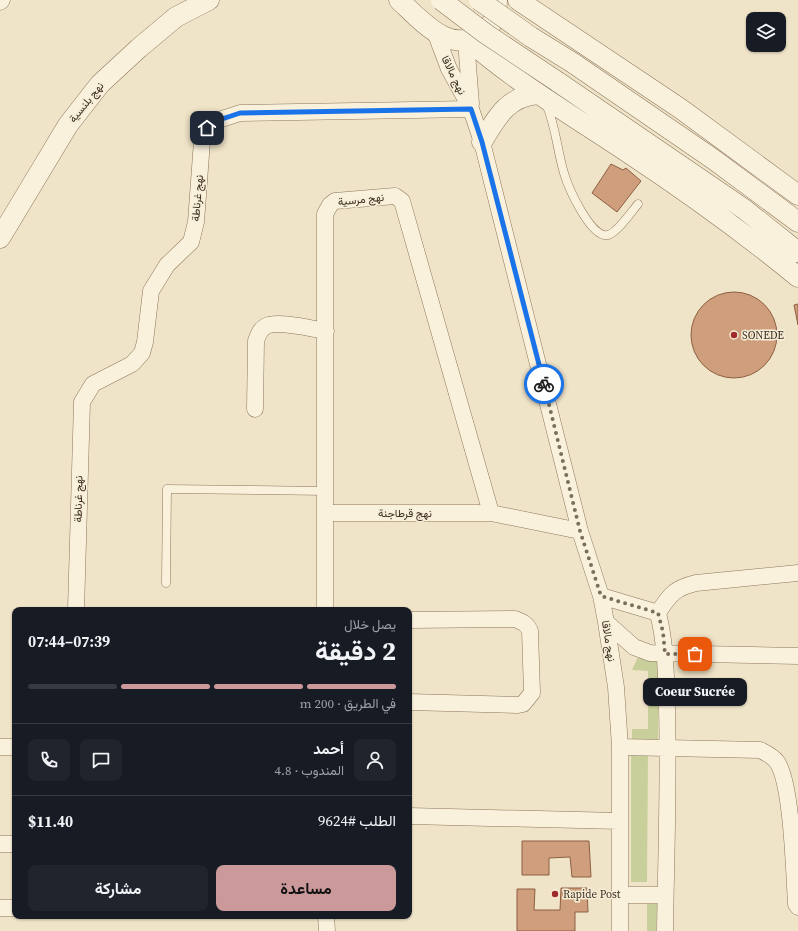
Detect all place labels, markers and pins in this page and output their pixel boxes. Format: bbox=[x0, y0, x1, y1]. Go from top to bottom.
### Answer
pin bbox=[190, 111, 224, 145]
place label: SONEDE bbox=[742, 328, 784, 343]
marker: SONEDE bbox=[729, 330, 739, 340]
pin bbox=[678, 637, 712, 671]
callout: Coeur Sucrée bbox=[643, 678, 747, 706]
place label: Rapide Post bbox=[563, 887, 621, 902]
marker: Rapide Post bbox=[550, 889, 560, 899]

